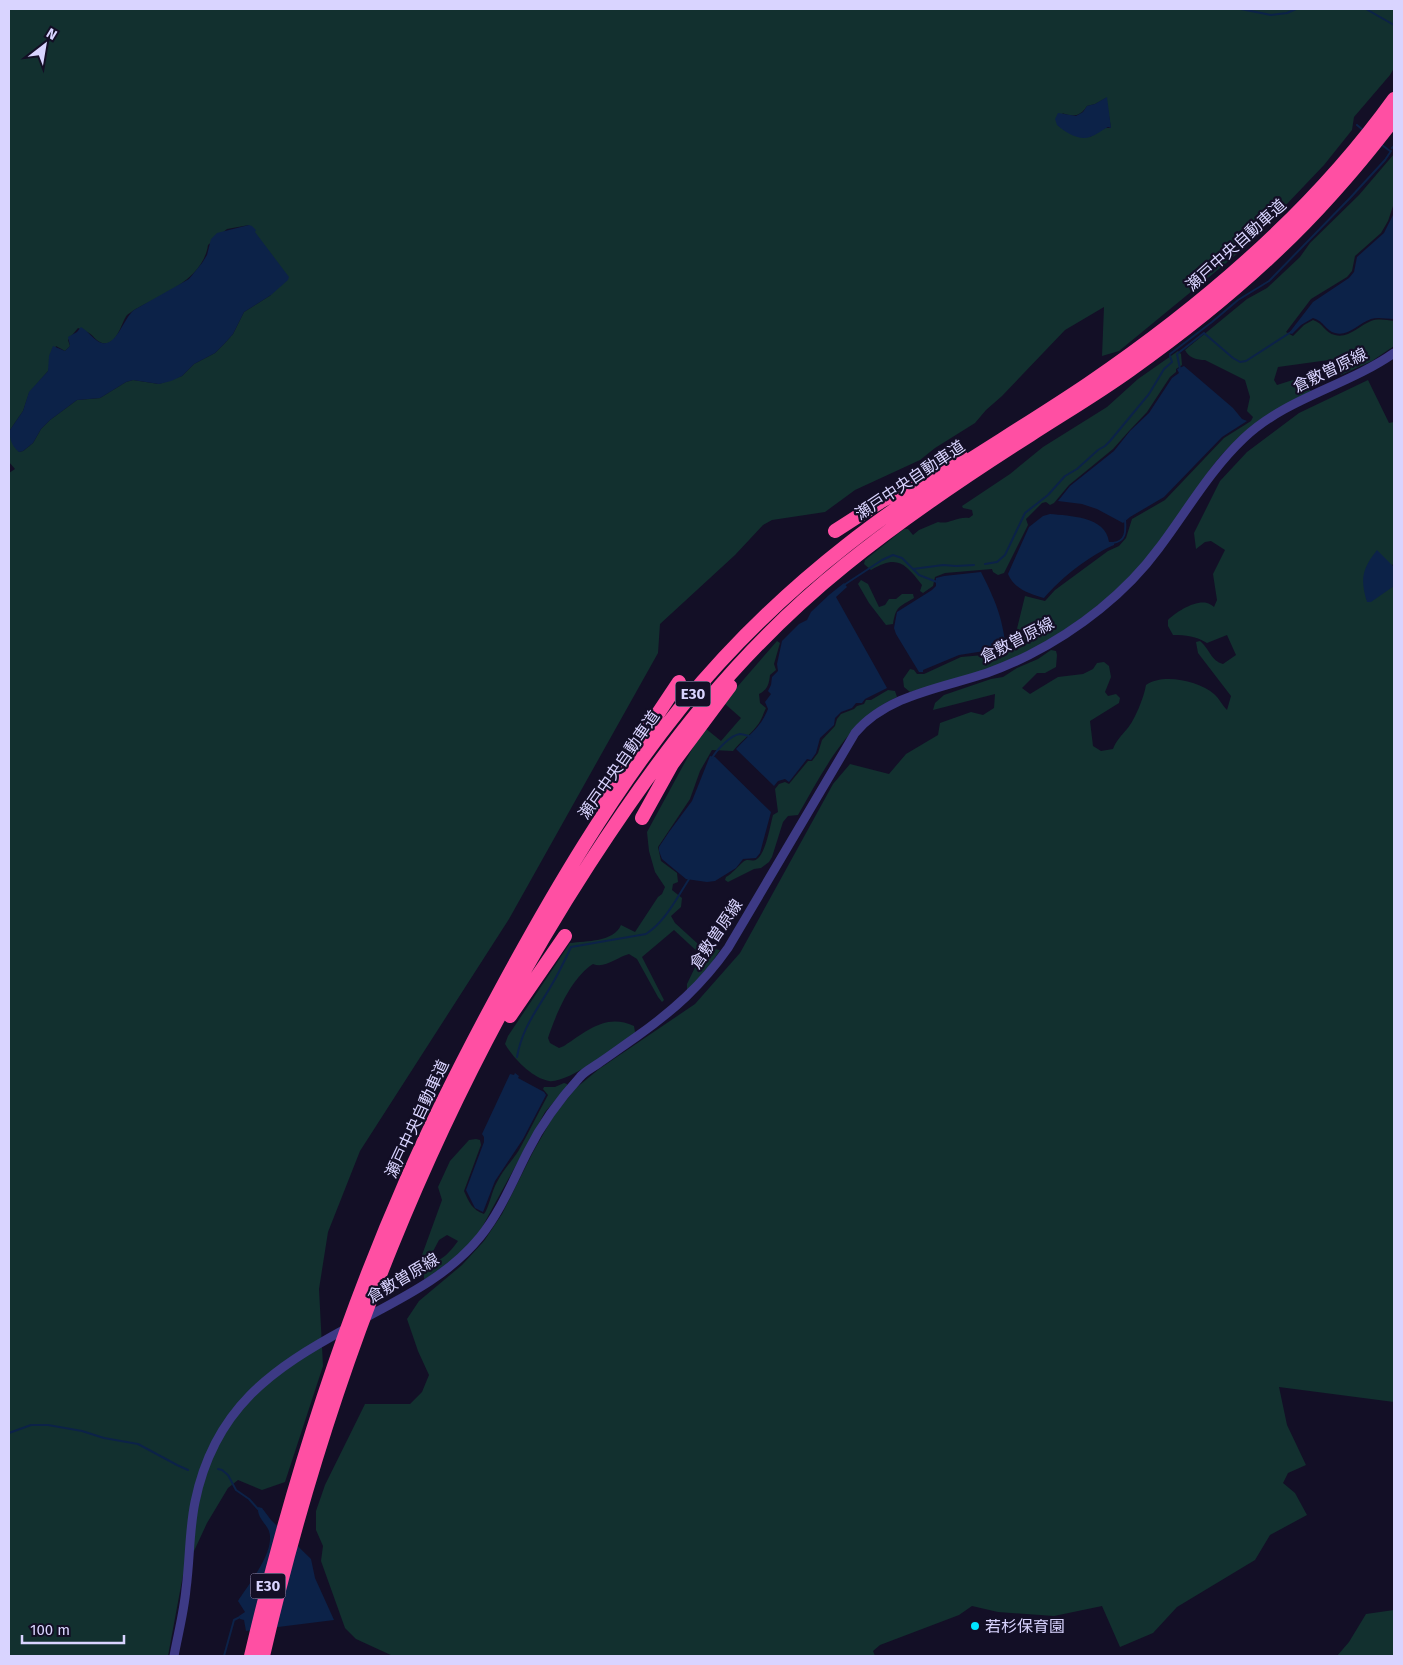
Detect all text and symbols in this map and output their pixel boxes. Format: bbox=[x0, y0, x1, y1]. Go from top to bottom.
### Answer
north arrow bbox=[20, 20, 70, 70]
text: N bbox=[43, 25, 60, 44]
street label: 瀬戸中央自動車道 bbox=[1182, 195, 1290, 295]
street label: 倉敷曽原線 bbox=[1290, 344, 1370, 396]
street label: 瀬戸中央自動車道 bbox=[852, 436, 968, 524]
street label: 倉敷曽原線 bbox=[977, 613, 1057, 667]
road number: E30 bbox=[676, 682, 710, 706]
street label: 瀬戸中央自動車道 bbox=[575, 707, 663, 823]
street label: 倉敷曽原線 bbox=[686, 896, 746, 972]
street label: 瀬戸中央自動車道 bbox=[381, 1057, 453, 1181]
street label: 倉敷曽原線 bbox=[364, 1249, 442, 1307]
road number: E30 bbox=[250, 1574, 286, 1598]
scale bar bbox=[22, 1612, 125, 1644]
place label: 若杉保育園 bbox=[985, 1617, 1065, 1636]
marker: 若杉保育園 bbox=[969, 1620, 981, 1632]
text: 100 m bbox=[30, 1621, 70, 1639]

